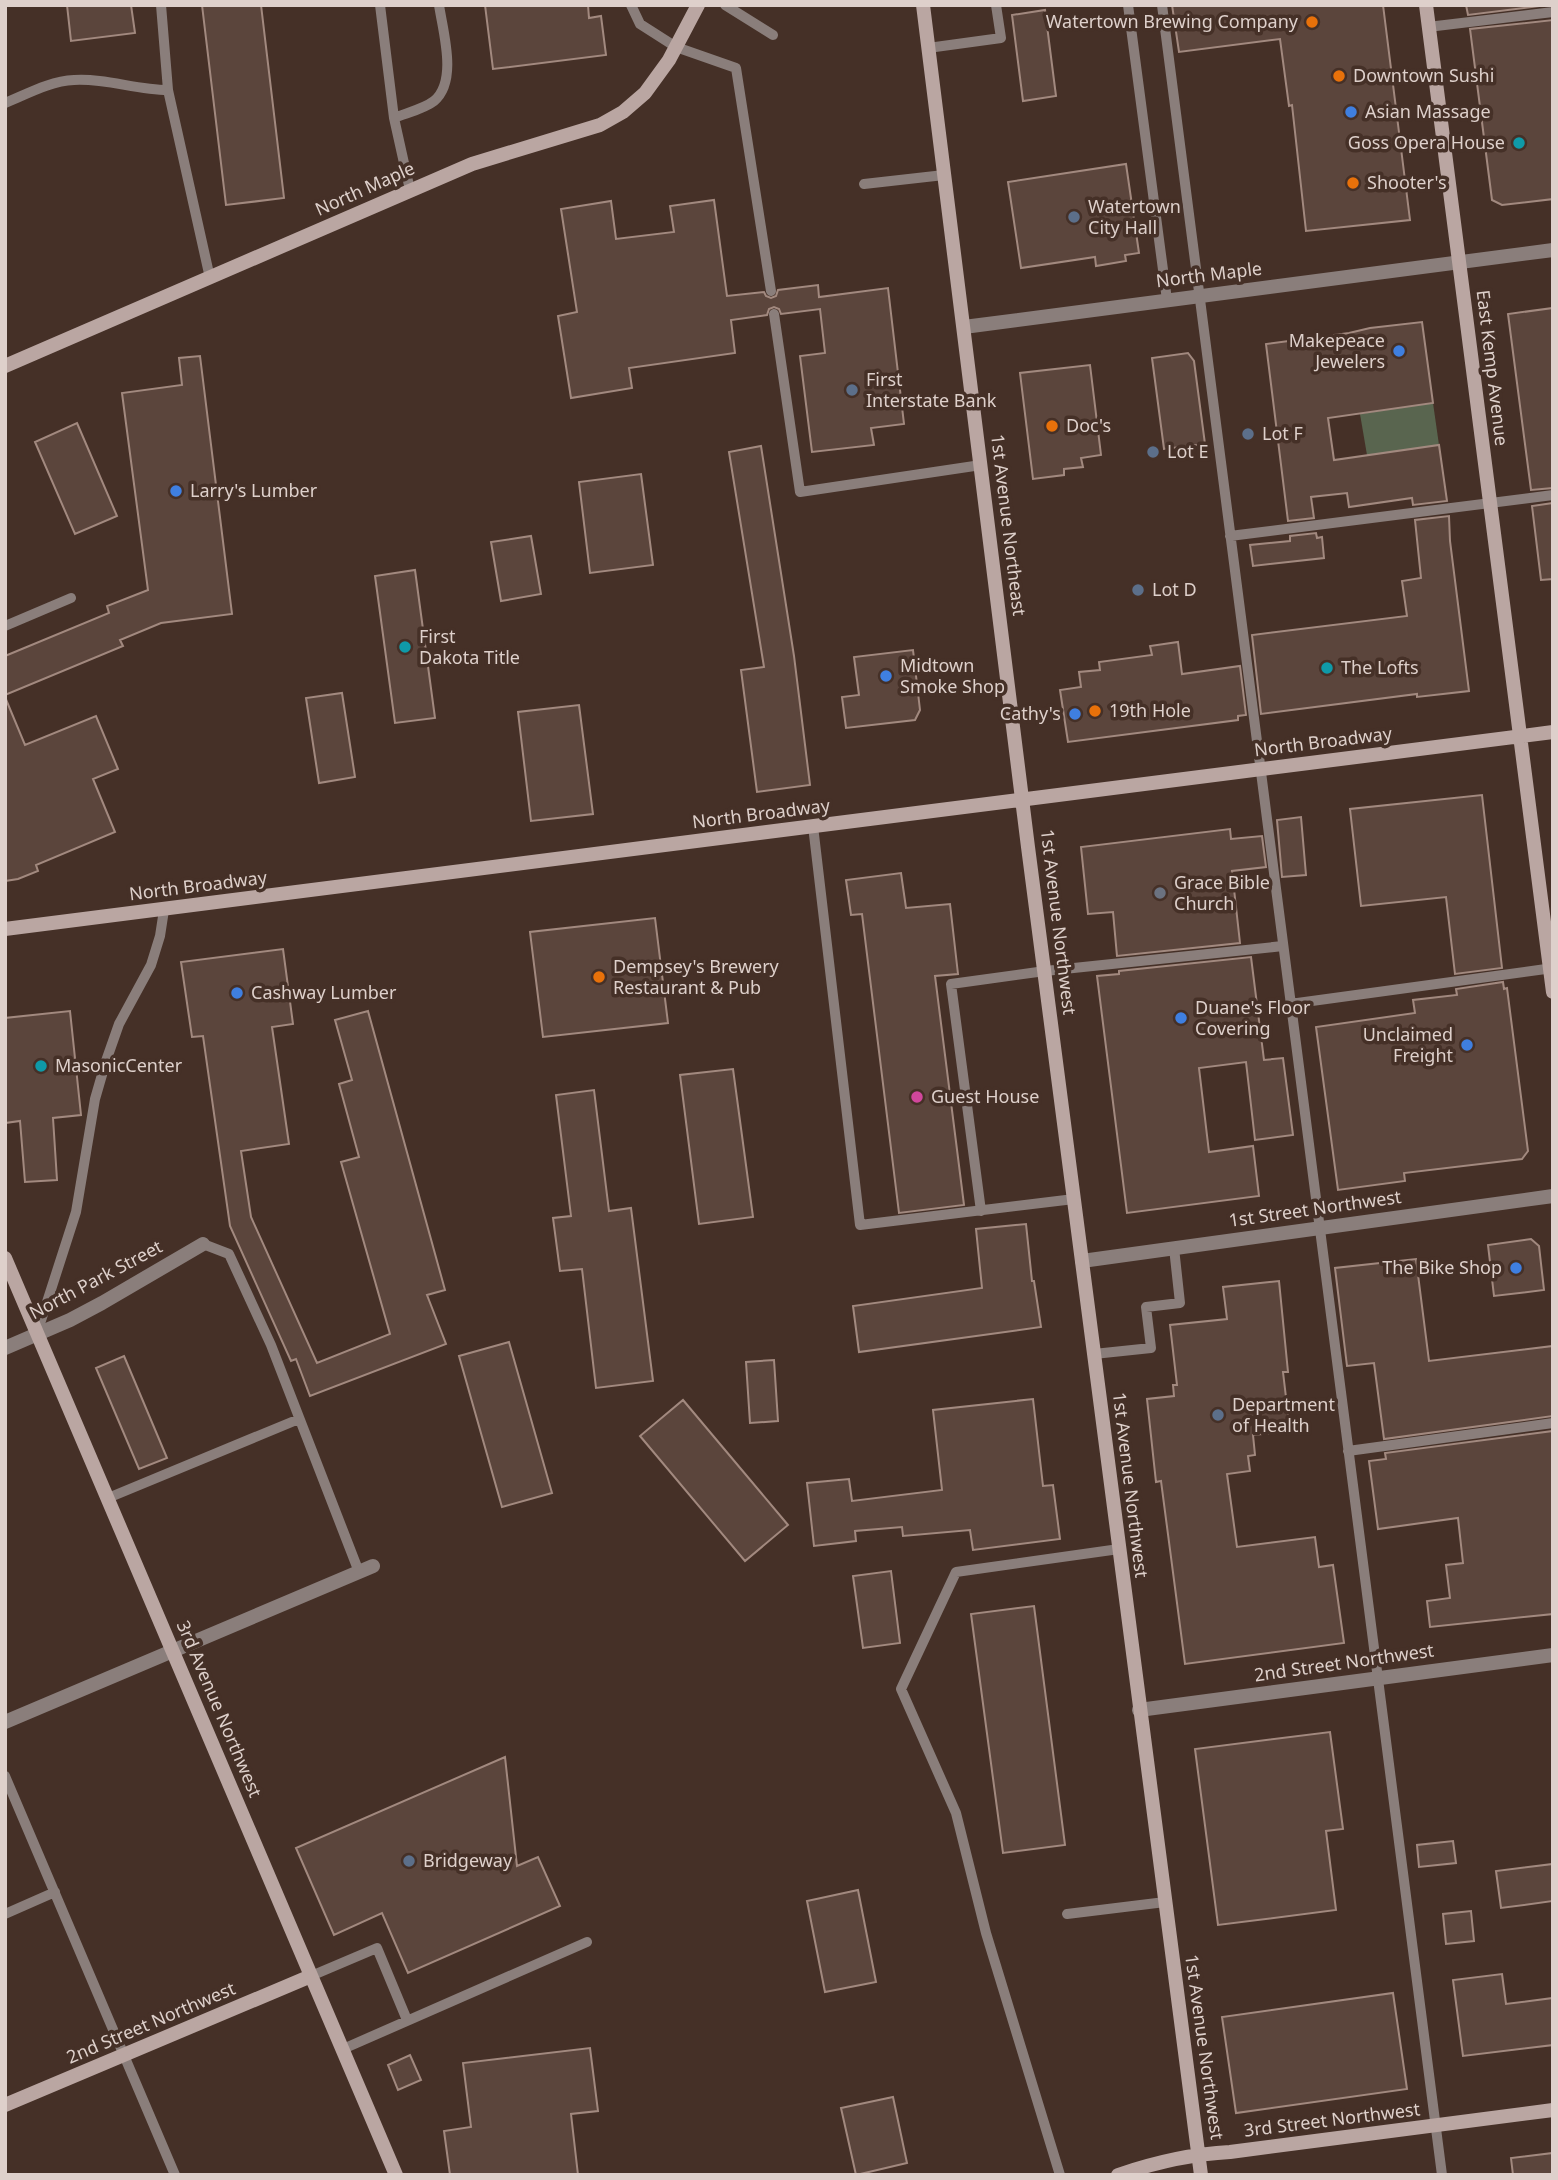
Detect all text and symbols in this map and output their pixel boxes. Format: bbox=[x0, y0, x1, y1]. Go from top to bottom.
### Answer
place label: Watertown Brewing Company bbox=[1046, 9, 1299, 33]
marker: Watertown Brewing Company bbox=[1304, 14, 1320, 30]
place label: Downtown Sushi bbox=[1353, 63, 1494, 87]
marker: Downtown Sushi bbox=[1331, 68, 1347, 84]
place label: Asian Massage bbox=[1365, 99, 1491, 123]
marker: Asian Massage bbox=[1343, 104, 1359, 120]
place label: Goss Opera House bbox=[1348, 130, 1505, 154]
marker: Goss Opera House bbox=[1511, 135, 1527, 151]
street label: North Maple bbox=[311, 155, 418, 221]
place label: Shooter's bbox=[1367, 170, 1447, 194]
marker: Shooter's bbox=[1345, 175, 1361, 191]
place label: Watertown City Hall bbox=[1088, 194, 1181, 239]
marker: Watertown City Hall bbox=[1066, 209, 1082, 225]
street label: North Maple bbox=[1155, 256, 1263, 292]
street label: East Kemp Avenue bbox=[1472, 289, 1514, 447]
place label: Makepeace Jewelers bbox=[1289, 328, 1385, 373]
marker: Makepeace Jewelers bbox=[1391, 343, 1407, 359]
place label: First Interstate Bank bbox=[866, 367, 997, 412]
marker: First Interstate Bank bbox=[844, 382, 860, 398]
place label: Doc's bbox=[1066, 413, 1111, 437]
marker: Doc's bbox=[1044, 418, 1060, 434]
place label: Lot F bbox=[1262, 421, 1303, 445]
marker: Lot F bbox=[1240, 426, 1256, 442]
street label: 1st Avenue Northeast bbox=[986, 433, 1032, 618]
place label: Lot E bbox=[1167, 439, 1209, 463]
marker: Lot E bbox=[1145, 444, 1161, 460]
place label: Larry's Lumber bbox=[190, 478, 318, 502]
marker: Larry's Lumber bbox=[168, 483, 184, 499]
place label: Lot D bbox=[1152, 577, 1197, 601]
marker: Lot D bbox=[1130, 582, 1146, 598]
place label: First Dakota Title bbox=[419, 624, 520, 669]
marker: First Dakota Title bbox=[397, 639, 413, 655]
place label: Midtown Smoke Shop bbox=[900, 653, 1005, 698]
place label: The Lofts bbox=[1341, 655, 1419, 679]
marker: The Lofts bbox=[1319, 660, 1335, 676]
marker: Midtown Smoke Shop bbox=[878, 668, 894, 684]
place label: 19th Hole bbox=[1109, 698, 1191, 722]
place label: Cathy's bbox=[1000, 701, 1061, 725]
marker: 19th Hole bbox=[1087, 703, 1103, 719]
marker: Cathy's bbox=[1067, 706, 1083, 722]
street label: North Broadway bbox=[1253, 721, 1394, 761]
street label: North Broadway bbox=[691, 793, 832, 833]
street label: 1st Avenue Northwest bbox=[1036, 828, 1082, 1017]
street label: North Broadway bbox=[128, 865, 269, 905]
place label: Grace Bible Church bbox=[1174, 870, 1270, 915]
marker: Grace Bible Church bbox=[1152, 885, 1168, 901]
place label: Dempsey's Brewery Restaurant & Pub bbox=[613, 954, 780, 999]
marker: Dempsey's Brewery Restaurant & Pub bbox=[591, 969, 607, 985]
place label: Cashway Lumber bbox=[251, 980, 397, 1004]
marker: Cashway Lumber bbox=[229, 985, 245, 1001]
place label: Duane's Floor Covering bbox=[1195, 995, 1311, 1040]
marker: Duane's Floor Covering bbox=[1173, 1010, 1189, 1026]
place label: Unclaimed Freight bbox=[1363, 1022, 1453, 1067]
marker: Unclaimed Freight bbox=[1459, 1037, 1475, 1053]
place label: MasonicCenter bbox=[55, 1053, 183, 1077]
marker: MasonicCenter bbox=[33, 1058, 49, 1074]
place label: Guest House bbox=[931, 1084, 1039, 1108]
marker: Guest House bbox=[909, 1089, 925, 1105]
street label: 1st Street Northwest bbox=[1227, 1184, 1403, 1232]
street label: North Park Street bbox=[25, 1234, 167, 1324]
place label: The Bike Shop bbox=[1382, 1255, 1502, 1279]
marker: The Bike Shop bbox=[1508, 1260, 1524, 1276]
street label: 1st Avenue Northwest bbox=[1108, 1391, 1154, 1580]
place label: Department of Health bbox=[1232, 1392, 1335, 1437]
marker: Department of Health bbox=[1210, 1407, 1226, 1423]
street label: 3rd Avenue Northwest bbox=[172, 1616, 268, 1801]
street label: 2nd Street Northwest bbox=[1252, 1637, 1436, 1686]
place label: Bridgeway bbox=[423, 1848, 513, 1872]
marker: Bridgeway bbox=[401, 1853, 417, 1869]
street label: 1st Avenue Northwest bbox=[1180, 1953, 1230, 2142]
street label: 2nd Street Northwest bbox=[63, 1975, 239, 2069]
street label: 3rd Street Northwest bbox=[1243, 2096, 1422, 2142]

